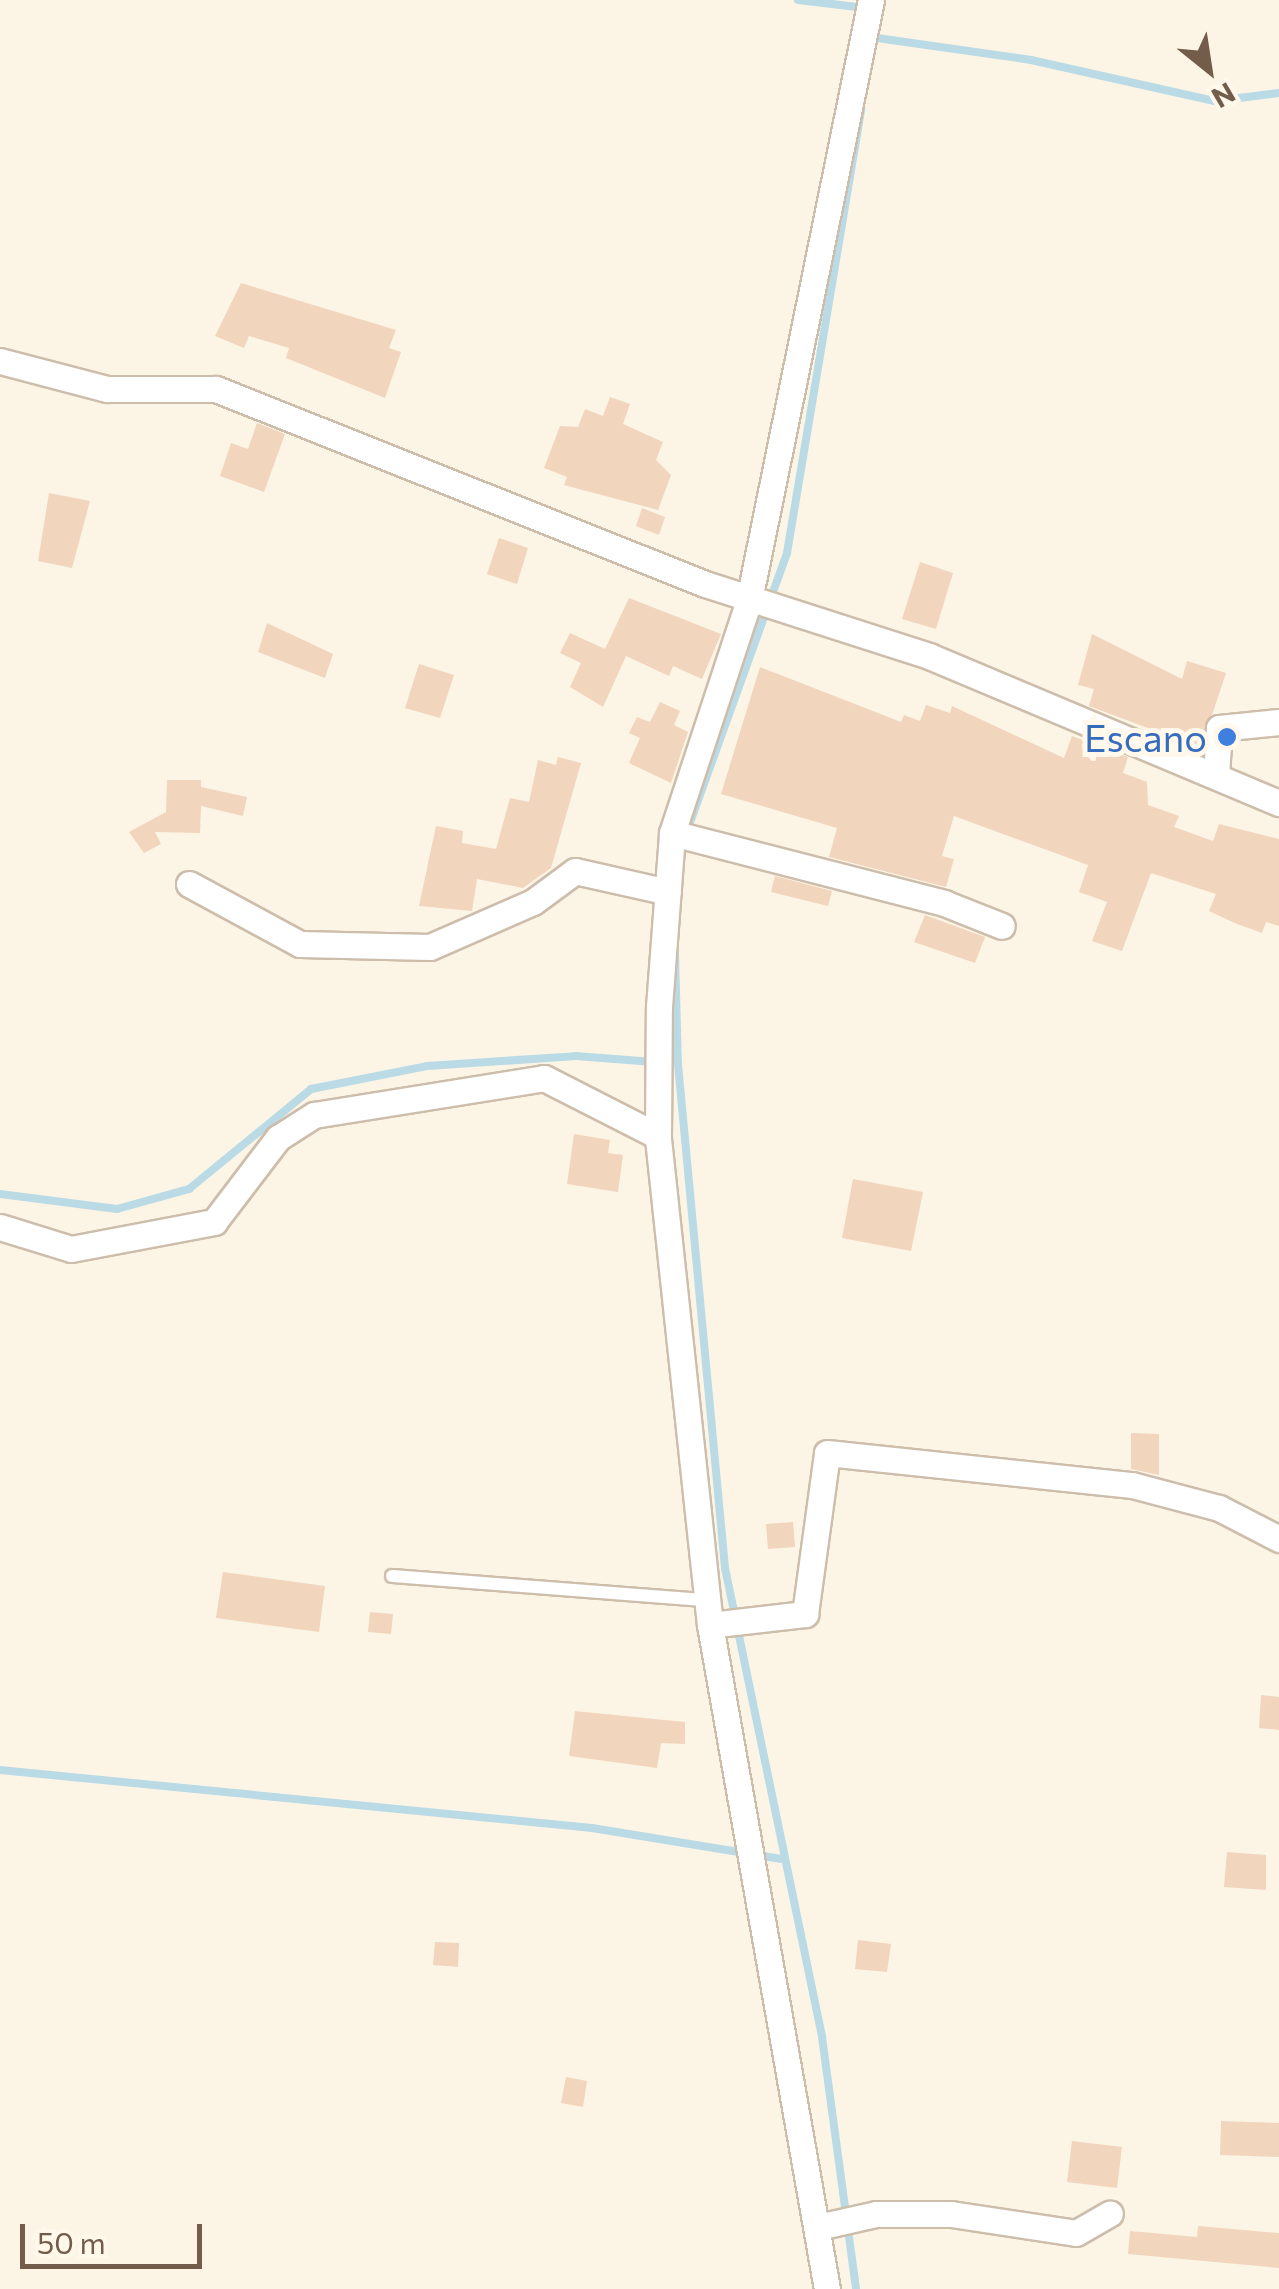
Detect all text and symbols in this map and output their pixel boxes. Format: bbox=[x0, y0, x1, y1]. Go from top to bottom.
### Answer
north arrow bbox=[1159, 20, 1259, 120]
text: N bbox=[1206, 76, 1242, 116]
place label: Escano bbox=[1084, 714, 1207, 760]
marker: Escano bbox=[1216, 726, 1238, 748]
scale bar bbox=[25, 2204, 208, 2266]
text: 50 m bbox=[37, 2223, 106, 2260]

